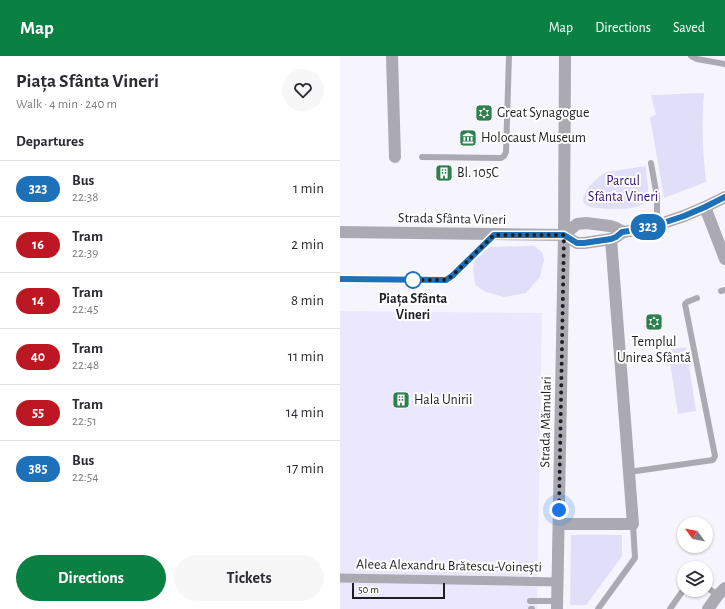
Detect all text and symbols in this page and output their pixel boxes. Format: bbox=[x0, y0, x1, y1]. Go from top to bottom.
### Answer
text: Map bbox=[20, 19, 54, 38]
text: Map bbox=[549, 21, 573, 35]
text: Directions bbox=[595, 21, 651, 35]
text: Saved bbox=[673, 21, 705, 35]
button: heart bbox=[282, 69, 324, 111]
text: Piața Sfânta Vineri bbox=[16, 72, 159, 91]
text: Walk · 4 min · 240 m bbox=[16, 98, 117, 111]
synagogue icon: Great Synagogue bbox=[474, 103, 494, 123]
place label: Great Synagogue bbox=[497, 106, 589, 120]
museum icon: Holocaust Museum bbox=[458, 128, 478, 148]
place label: Holocaust Museum bbox=[481, 131, 586, 145]
text: Departures bbox=[16, 134, 84, 149]
building icon: Bl. 105C bbox=[434, 163, 454, 183]
place label: Bl. 105C bbox=[457, 166, 499, 180]
text: Bus bbox=[72, 173, 94, 188]
park label: Parcul Sfânta Vineri bbox=[588, 174, 658, 204]
text: 1 min bbox=[293, 181, 324, 196]
text: 323 bbox=[29, 182, 47, 196]
text: 22:38 bbox=[72, 191, 98, 204]
street label: Strada Sfânta Vineri bbox=[398, 211, 506, 227]
line badge: 323 bbox=[625, 214, 671, 240]
text: 323 bbox=[639, 220, 657, 234]
text: Tram bbox=[72, 229, 103, 244]
text: 2 min bbox=[291, 237, 324, 252]
text: 16 bbox=[32, 238, 44, 252]
text: 22:39 bbox=[72, 247, 98, 260]
marker: Piața Sfânta Vineri bbox=[404, 271, 422, 289]
text: Tram bbox=[72, 285, 103, 300]
place label: Piața Sfânta Vineri bbox=[379, 292, 448, 322]
text: 8 min bbox=[291, 293, 324, 308]
text: 14 bbox=[32, 294, 44, 308]
text: 22:45 bbox=[72, 303, 99, 316]
synagogue icon: Templul Unirea Sfântă bbox=[644, 312, 664, 332]
place label: Templul Unirea Sfântă bbox=[617, 335, 692, 365]
text: Tram bbox=[72, 341, 103, 356]
text: 11 min bbox=[288, 349, 324, 364]
text: 40 bbox=[31, 350, 45, 364]
text: 22:48 bbox=[72, 359, 99, 372]
street label: Strada Mămulari bbox=[538, 376, 554, 468]
building icon: Hala Unirii bbox=[391, 390, 411, 410]
place label: Hala Unirii bbox=[414, 393, 472, 407]
text: Tram bbox=[72, 397, 103, 412]
text: 14 min bbox=[286, 405, 324, 420]
text: 55 bbox=[32, 406, 44, 420]
text: 22:51 bbox=[72, 415, 97, 428]
text: Bus bbox=[72, 453, 94, 468]
text: 17 min bbox=[287, 461, 324, 476]
text: 385 bbox=[29, 462, 47, 476]
text: 22:54 bbox=[72, 471, 99, 484]
your location bbox=[549, 500, 569, 520]
north arrow bbox=[677, 517, 713, 553]
map controls bbox=[677, 517, 713, 597]
button: Directions bbox=[16, 555, 166, 601]
button: Tickets bbox=[174, 555, 324, 601]
street label: Aleea Alexandru Brătescu-Voinești bbox=[356, 557, 542, 576]
button: layers bbox=[677, 561, 713, 597]
scale bar bbox=[352, 581, 445, 600]
text: 50 m bbox=[358, 584, 379, 595]

